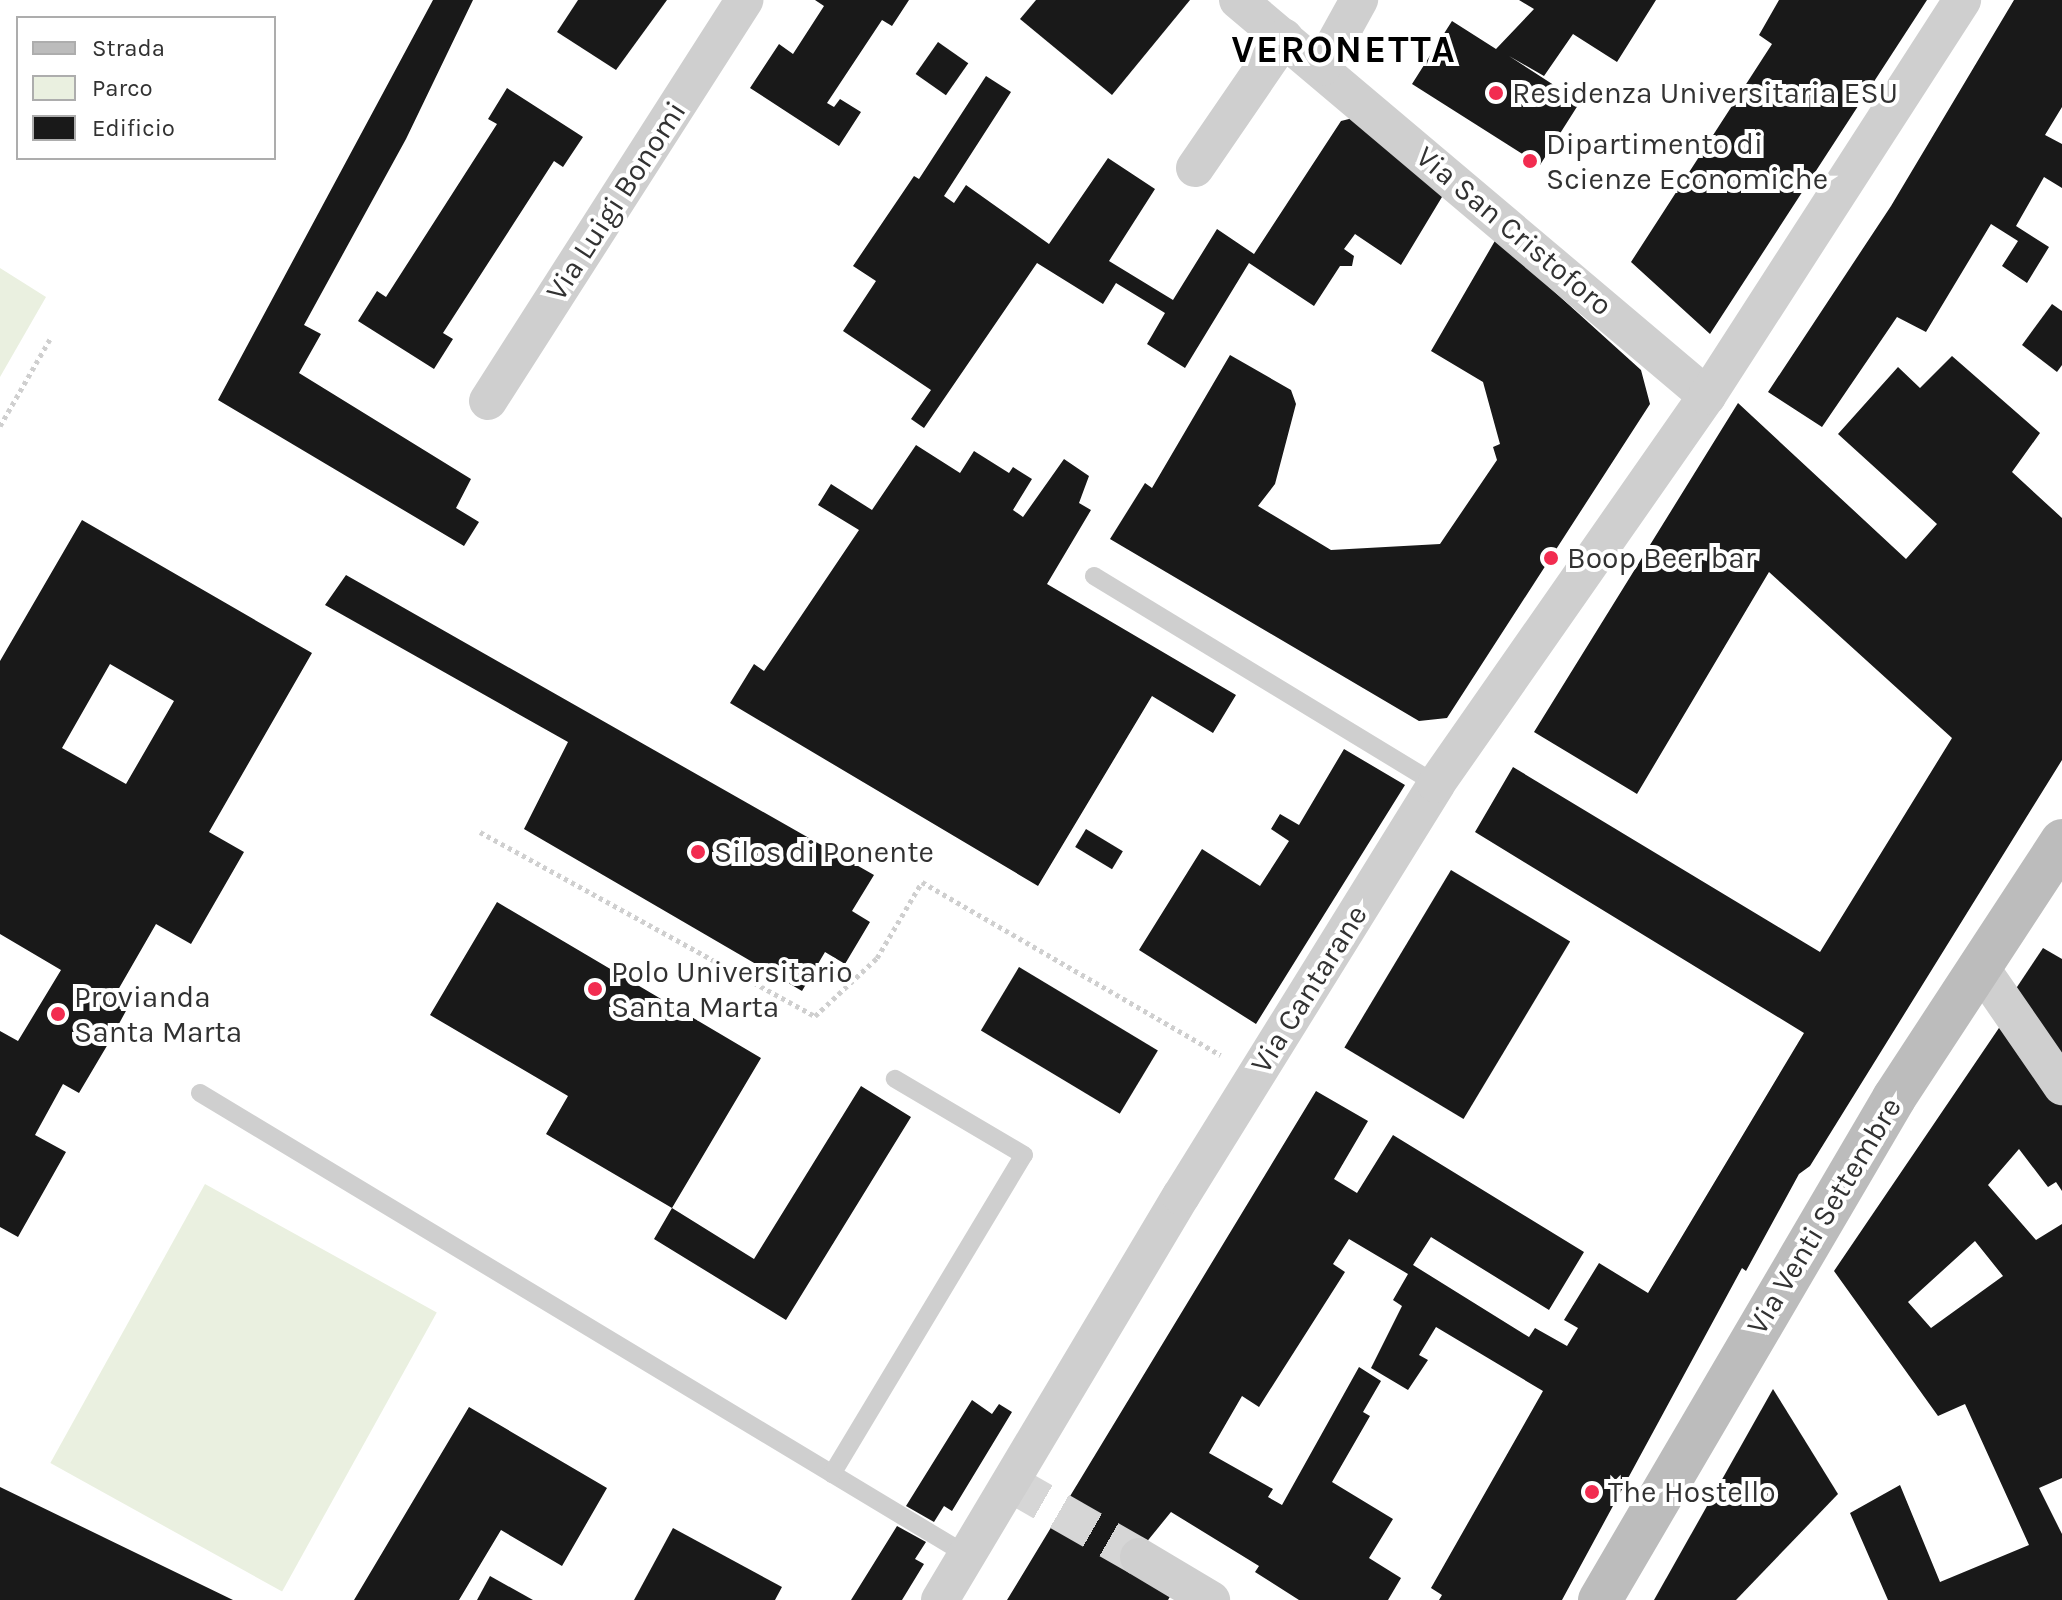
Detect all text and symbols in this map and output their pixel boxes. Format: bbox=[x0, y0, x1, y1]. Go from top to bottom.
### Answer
legend bbox=[16, 16, 276, 160]
district label: VERONETTA bbox=[1231, 27, 1457, 73]
text: Strada bbox=[92, 34, 165, 62]
text: Parco bbox=[92, 74, 153, 102]
place label: Residenza Universitaria ESU bbox=[1512, 75, 1898, 111]
marker: Residenza Universitaria ESU bbox=[1487, 84, 1505, 102]
street label: Via Luigi Bonomi bbox=[538, 95, 694, 307]
text: Edificio bbox=[92, 114, 175, 142]
place label: Dipartimento di Scienze Economiche bbox=[1546, 126, 1828, 196]
street label: Via San Cristoforo bbox=[1409, 139, 1619, 323]
marker: Dipartimento di Scienze Economiche bbox=[1521, 152, 1539, 170]
place label: Boop Beer bar bbox=[1567, 540, 1756, 576]
marker: Boop Beer bar bbox=[1542, 549, 1560, 567]
place label: Silos di Ponente bbox=[714, 834, 934, 870]
marker: Silos di Ponente bbox=[689, 843, 707, 861]
street label: Via Cantarane bbox=[1243, 898, 1375, 1080]
place label: Polo Universitario Santa Marta bbox=[611, 954, 853, 1024]
place label: Provianda Santa Marta bbox=[74, 979, 242, 1050]
marker: Polo Universitario Santa Marta bbox=[586, 980, 604, 998]
marker: Provianda Santa Marta bbox=[49, 1005, 67, 1023]
street label: Via Venti Settembre bbox=[1739, 1091, 1909, 1341]
place label: The Hostello bbox=[1608, 1474, 1776, 1510]
marker: The Hostello bbox=[1583, 1483, 1601, 1501]

